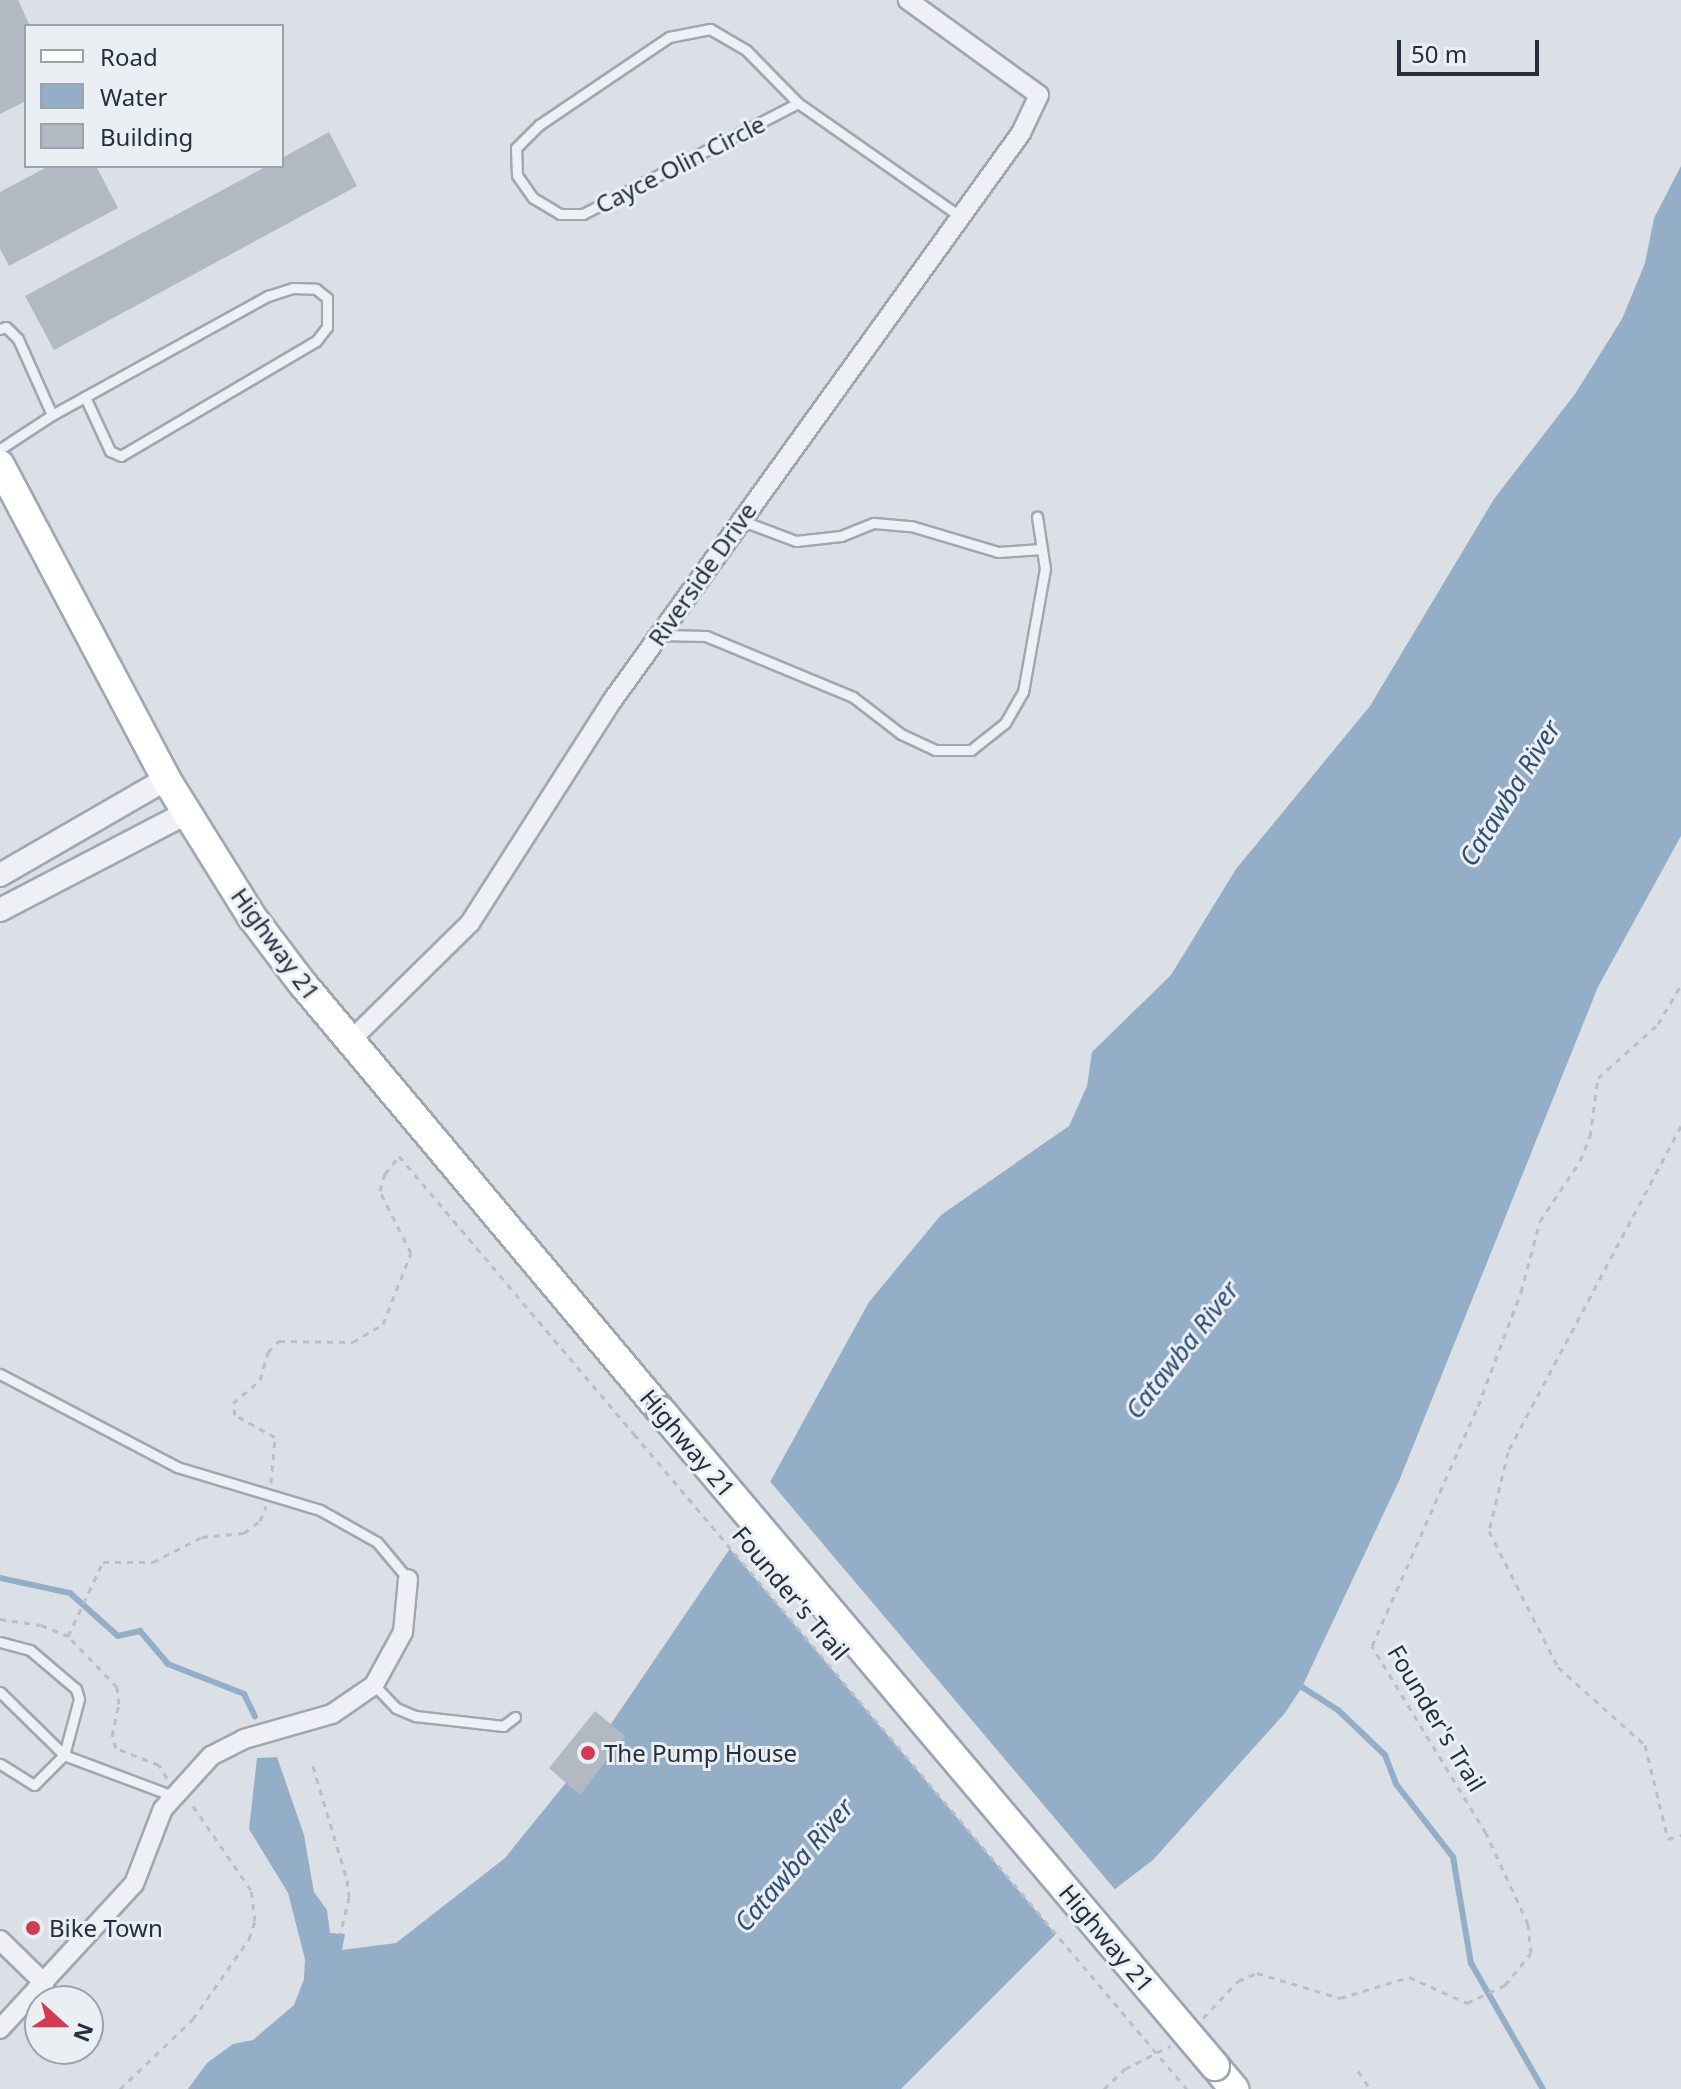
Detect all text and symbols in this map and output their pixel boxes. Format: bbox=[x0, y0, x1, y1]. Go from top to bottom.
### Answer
legend bbox=[24, 24, 284, 168]
scale bar bbox=[1401, 24, 1543, 74]
text: 50 m bbox=[1411, 37, 1467, 70]
text: Road bbox=[100, 40, 158, 73]
text: Water bbox=[100, 80, 167, 113]
street label: Cayce Olin Circle bbox=[590, 109, 770, 219]
text: Building bbox=[100, 120, 193, 153]
street label: Riverside Drive bbox=[642, 497, 762, 651]
water label: Catawba River bbox=[1453, 714, 1567, 872]
street label: Highway 21 bbox=[226, 882, 326, 1006]
water label: Catawba River bbox=[1119, 1275, 1245, 1425]
street label: Highway 21 bbox=[635, 1383, 741, 1503]
street label: Founder's Trail bbox=[727, 1520, 855, 1666]
street label: Founder's Trail bbox=[1382, 1640, 1492, 1796]
place label: The Pump House bbox=[604, 1739, 797, 1767]
marker: The Pump House bbox=[579, 1744, 597, 1762]
water label: Catawba River bbox=[728, 1792, 860, 1938]
street label: Highway 21 bbox=[1054, 1878, 1160, 1998]
place label: Bike Town bbox=[49, 1914, 163, 1942]
marker: Bike Town bbox=[24, 1919, 42, 1937]
north arrow bbox=[24, 1985, 104, 2065]
text: N bbox=[67, 2019, 102, 2047]

